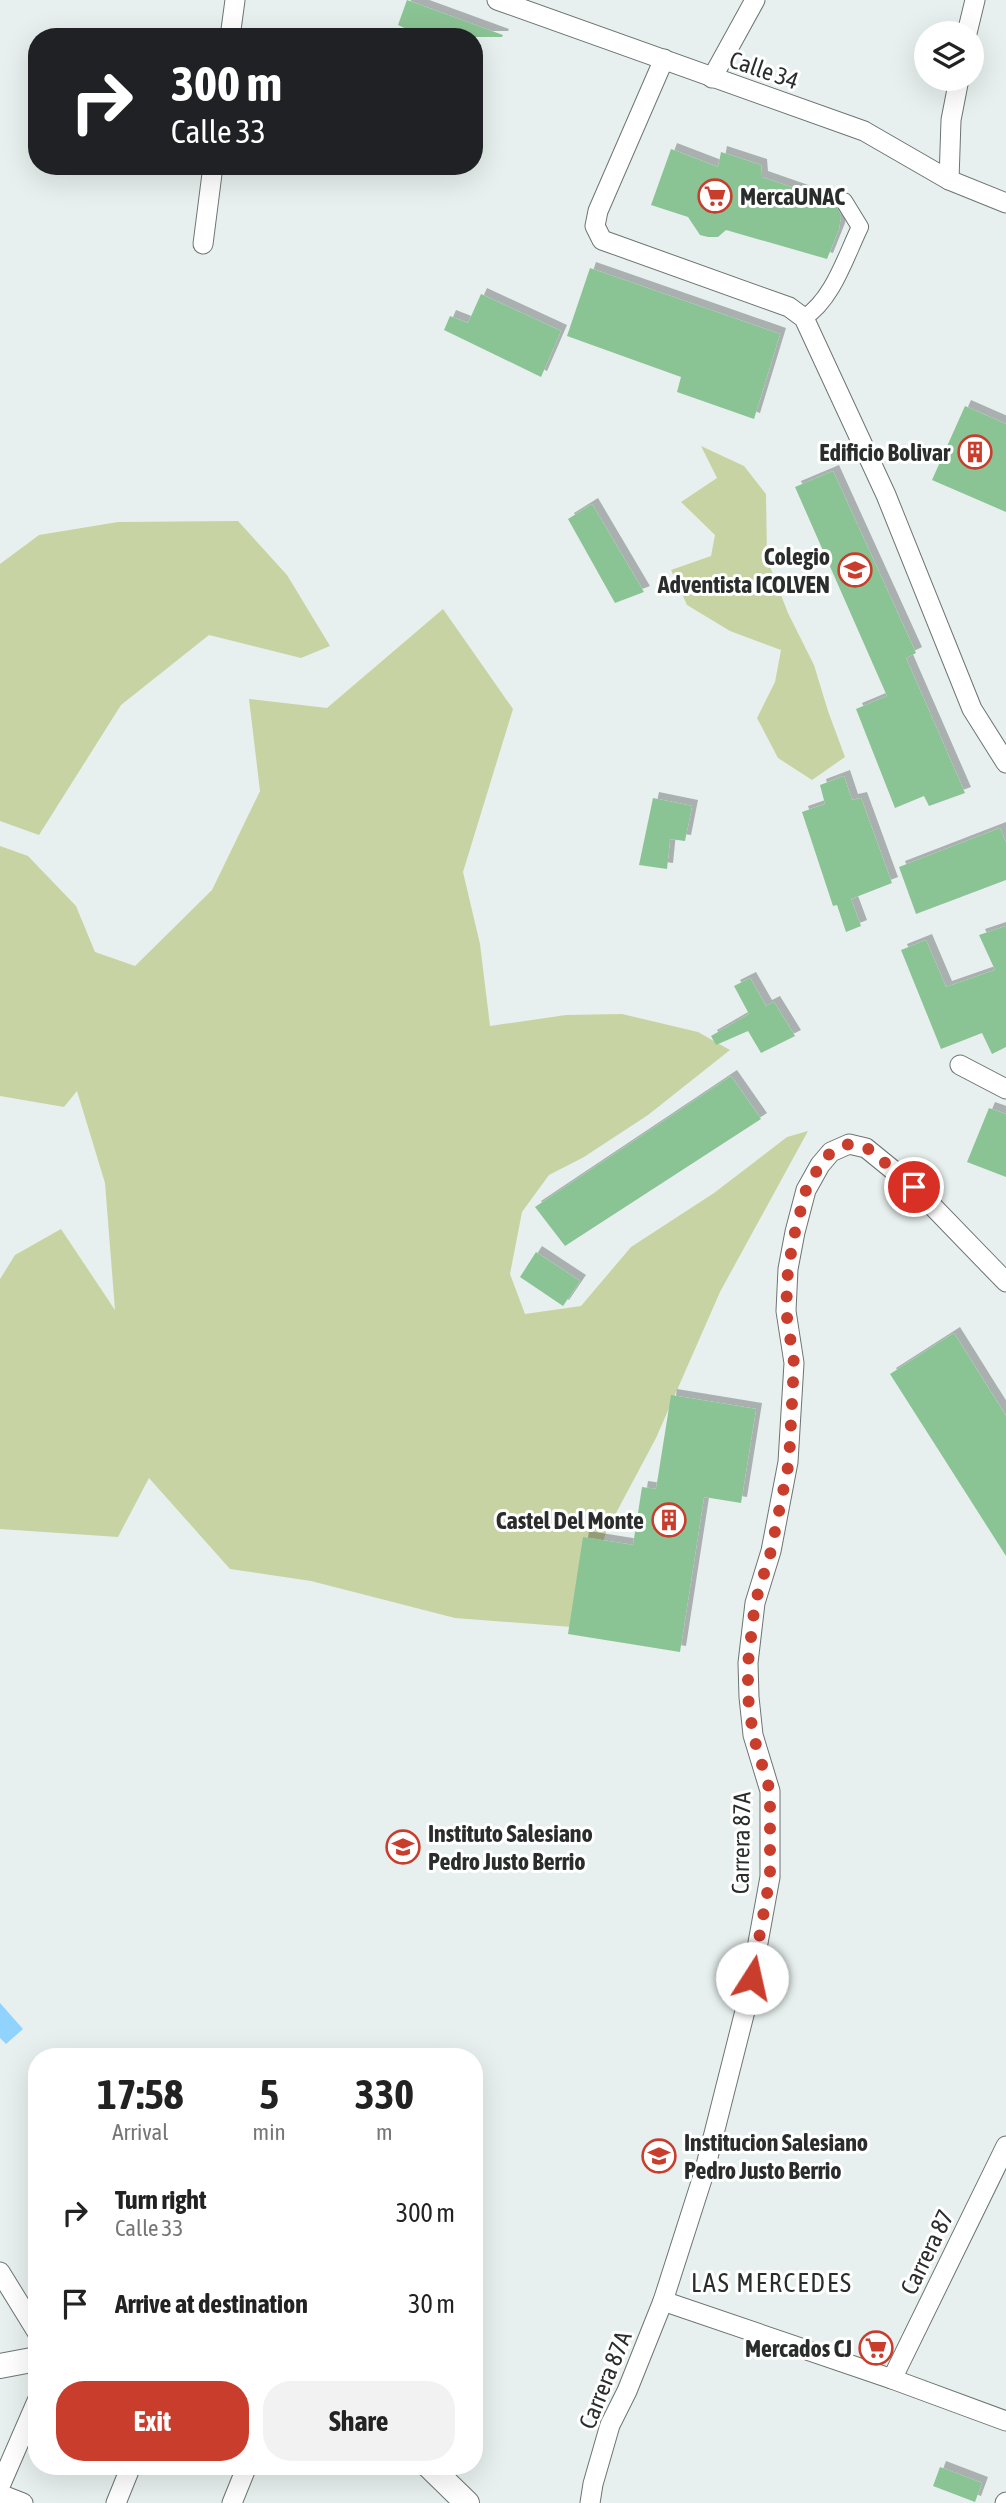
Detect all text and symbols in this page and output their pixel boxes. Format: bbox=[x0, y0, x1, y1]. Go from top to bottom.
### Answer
map controls bbox=[914, 21, 984, 91]
button: layers bbox=[914, 21, 984, 91]
street label: Calle 34 bbox=[726, 46, 802, 94]
text: 300 m bbox=[171, 55, 282, 111]
icon: right bbox=[56, 56, 147, 147]
text: Calle 33 bbox=[171, 113, 266, 150]
supermarket icon: MercaUNAC bbox=[696, 177, 734, 215]
place label: MercaUNAC bbox=[740, 183, 845, 210]
building icon: Edificio Bolivar bbox=[956, 433, 994, 471]
place label: Edificio Bolivar bbox=[819, 439, 951, 466]
place label: Colegio Adventista ICOLVEN bbox=[657, 543, 830, 598]
school or university icon: Colegio Adventista ICOLVEN bbox=[836, 551, 874, 589]
pin bbox=[884, 1157, 944, 1217]
icon: arrive bbox=[895, 1168, 933, 1206]
building icon: Castel Del Monte bbox=[650, 1501, 688, 1539]
place label: Castel Del Monte bbox=[496, 1507, 644, 1534]
street label: Carrera 87A bbox=[727, 1791, 755, 1894]
place label: Instituto Salesiano Pedro Justo Berrio bbox=[428, 1820, 593, 1875]
school or university icon: Instituto Salesiano Pedro Justo Berrio bbox=[384, 1828, 422, 1866]
position arrow bbox=[715, 1941, 789, 2015]
text: 17:58 bbox=[97, 2070, 184, 2118]
text: 5 bbox=[259, 2070, 279, 2118]
text: 330 bbox=[355, 2070, 414, 2118]
text: Arrival bbox=[112, 2119, 168, 2145]
text: min bbox=[253, 2119, 286, 2145]
text: m bbox=[376, 2119, 393, 2145]
place label: Institucion Salesiano Pedro Justo Berrio bbox=[684, 2129, 868, 2184]
school or university icon: Institucion Salesiano Pedro Justo Berrio bbox=[640, 2137, 678, 2175]
text: Turn right bbox=[115, 2185, 206, 2215]
icon: right bbox=[56, 2194, 94, 2232]
text: 300 m bbox=[396, 2198, 455, 2228]
street label: Carrera 87 bbox=[895, 2205, 959, 2299]
text: Calle 33 bbox=[115, 2215, 183, 2241]
district label: LAS MERCEDES bbox=[691, 2268, 853, 2298]
icon: arrive bbox=[56, 2285, 94, 2323]
text: Arrive at destination bbox=[115, 2289, 308, 2319]
text: 30 m bbox=[408, 2289, 455, 2319]
street label: Carrera 87A bbox=[573, 2327, 637, 2433]
supermarket icon: Mercados CJ bbox=[857, 2329, 895, 2367]
place label: Mercados CJ bbox=[745, 2335, 852, 2362]
button: Exit bbox=[56, 2381, 249, 2461]
button: Share bbox=[263, 2381, 455, 2461]

